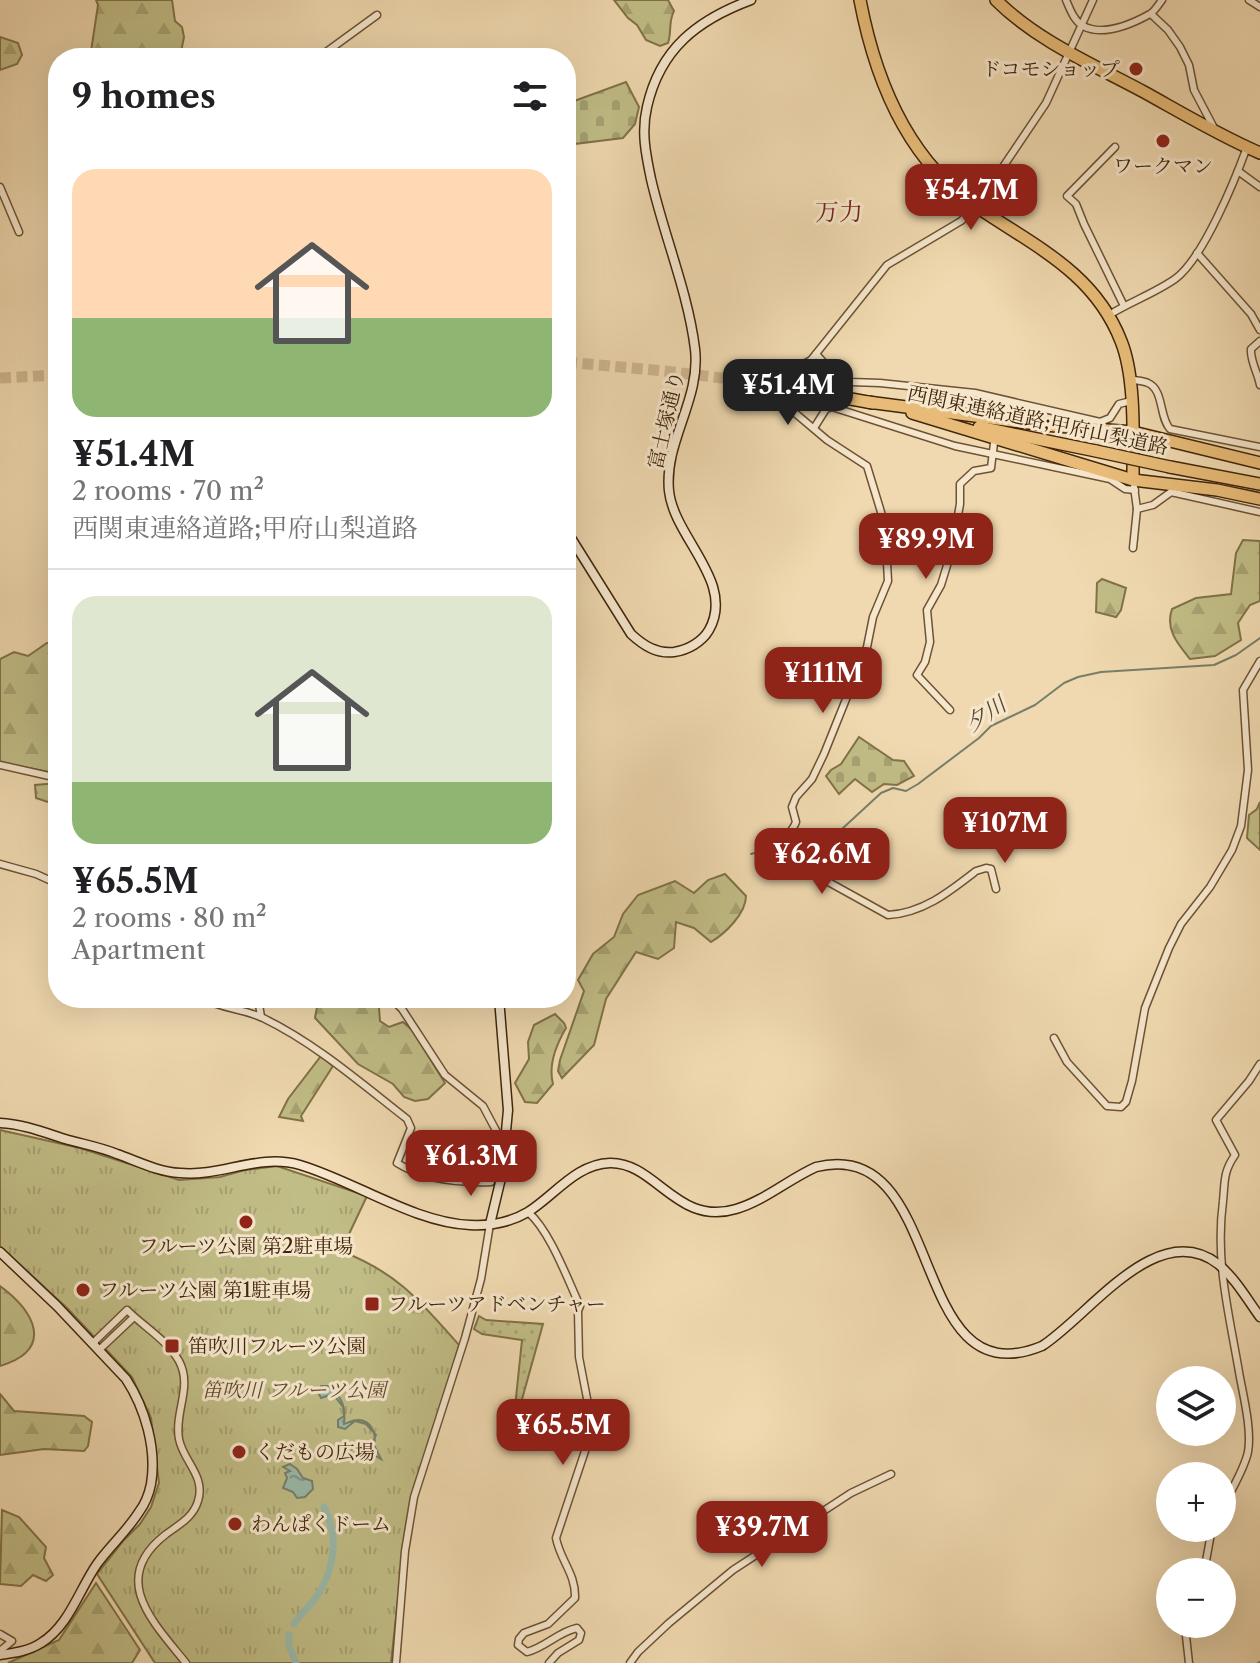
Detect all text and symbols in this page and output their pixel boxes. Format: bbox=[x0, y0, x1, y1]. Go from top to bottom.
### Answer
place label: ドコモショップ bbox=[981, 57, 1120, 81]
marker: ドコモショップ bbox=[1127, 60, 1145, 78]
icon: filters bbox=[508, 74, 552, 118]
text: 9 homes bbox=[72, 75, 216, 117]
marker: ワークマン bbox=[1154, 132, 1172, 150]
place label: ワークマン bbox=[1113, 154, 1213, 178]
pin: ¥54.7M bbox=[906, 164, 1036, 232]
text: ¥54.7M bbox=[923, 174, 1019, 206]
district label: 万力 bbox=[815, 197, 863, 226]
icon: home bbox=[240, 221, 384, 365]
pin: ¥51.4M bbox=[723, 359, 853, 427]
street label: 富士塚通り bbox=[643, 369, 689, 471]
text: ¥51.4M bbox=[741, 369, 835, 401]
street label: 西関東連絡道路;甲府山梨道路 bbox=[906, 381, 1170, 459]
text: ¥51.4M bbox=[72, 433, 195, 475]
text: 2 rooms · 70 m² bbox=[72, 475, 264, 507]
text: 西関東連絡道路;甲府山梨道路 bbox=[72, 512, 417, 544]
pin: ¥89.9M bbox=[861, 513, 991, 581]
text: ¥89.9M bbox=[877, 523, 975, 555]
pin: ¥111M bbox=[767, 647, 879, 715]
icon: home bbox=[240, 648, 384, 792]
text: ¥111M bbox=[783, 657, 863, 689]
water label: 夕川 bbox=[959, 690, 1013, 738]
pin: ¥107M bbox=[949, 797, 1061, 865]
text: ¥107M bbox=[961, 807, 1049, 839]
pin: ¥62.6M bbox=[757, 828, 887, 896]
text: ¥62.6M bbox=[772, 838, 872, 870]
text: ¥65.5M bbox=[72, 860, 199, 902]
text: 2 rooms · 80 m² bbox=[72, 902, 267, 934]
text: Apartment bbox=[72, 934, 205, 966]
pin: ¥61.3M bbox=[406, 1130, 536, 1198]
text: ¥61.3M bbox=[424, 1140, 518, 1172]
marker: フルーツ公園 第2駐車場 bbox=[237, 1213, 255, 1231]
place label: フルーツ公園 第2駐車場 bbox=[138, 1234, 354, 1258]
place label: フルーツ公園 第1駐車場 bbox=[99, 1278, 311, 1302]
marker: フルーツ公園 第1駐車場 bbox=[74, 1281, 92, 1299]
place label: フルーツアドベンチャー bbox=[388, 1292, 606, 1316]
marker: フルーツアドベンチャー bbox=[363, 1295, 381, 1313]
place label: 笛吹川フルーツ公園 bbox=[188, 1334, 366, 1358]
marker: 笛吹川フルーツ公園 bbox=[163, 1337, 181, 1355]
map controls bbox=[1156, 1366, 1236, 1638]
button: layers bbox=[1156, 1366, 1236, 1446]
park label: 笛吹川 フルーツ公園 bbox=[202, 1378, 389, 1402]
pin: ¥65.5M bbox=[498, 1399, 628, 1467]
text: ¥65.5M bbox=[515, 1409, 611, 1441]
place label: くだもの広場 bbox=[255, 1440, 375, 1464]
marker: くだもの広場 bbox=[230, 1443, 248, 1461]
button: + bbox=[1156, 1462, 1236, 1542]
pin: ¥39.7M bbox=[697, 1501, 827, 1569]
text: ¥39.7M bbox=[714, 1511, 810, 1543]
place label: わんぱくドーム bbox=[251, 1512, 391, 1536]
marker: わんぱくドーム bbox=[226, 1515, 244, 1533]
button: − bbox=[1156, 1558, 1236, 1638]

